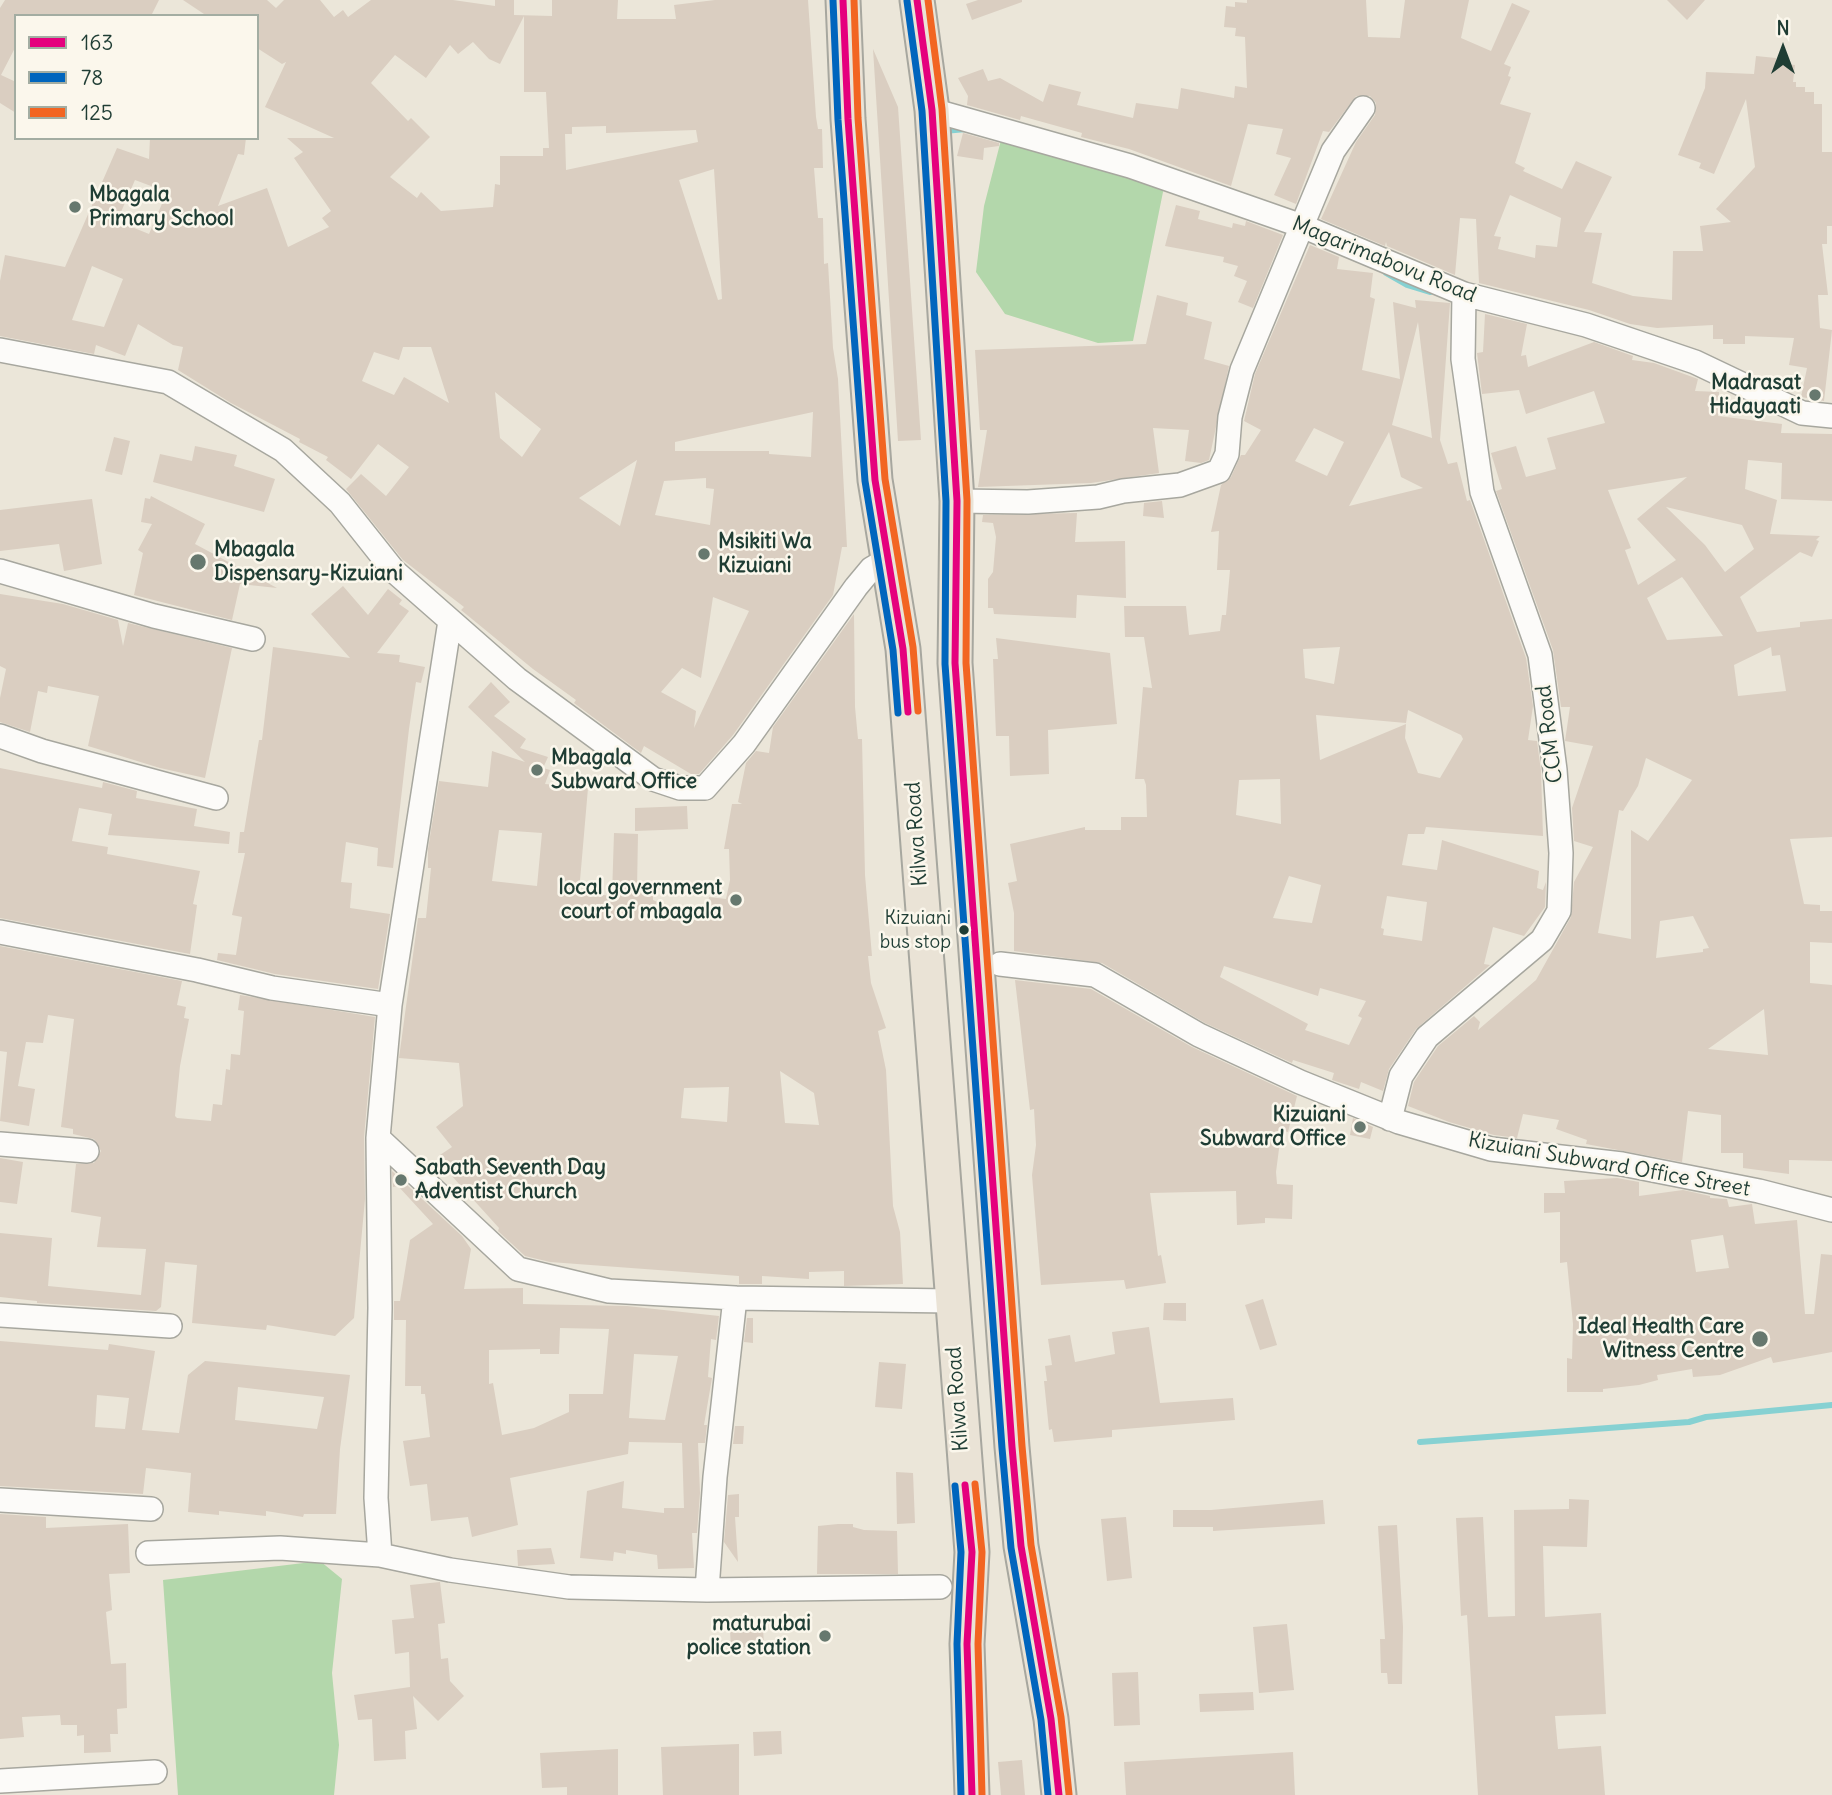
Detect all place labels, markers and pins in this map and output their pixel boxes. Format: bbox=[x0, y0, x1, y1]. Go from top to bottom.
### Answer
place label: Mbagala Primary School bbox=[89, 182, 234, 232]
marker: Mbagala Primary School bbox=[67, 199, 83, 215]
place label: Madrasat Hidayaati bbox=[1709, 370, 1801, 420]
marker: Madrasat Hidayaati bbox=[1807, 387, 1823, 403]
place label: Msikiti Wa Kizuiani bbox=[718, 529, 812, 579]
place label: Mbagala Dispensary-Kizuiani bbox=[214, 537, 403, 587]
marker: Msikiti Wa Kizuiani bbox=[696, 546, 712, 562]
marker: Mbagala Dispensary-Kizuiani bbox=[188, 552, 208, 572]
place label: Mbagala Subward Office bbox=[551, 745, 697, 795]
marker: Mbagala Subward Office bbox=[529, 762, 545, 778]
place label: local government court of mbagala bbox=[559, 875, 722, 925]
marker: local government court of mbagala bbox=[728, 892, 744, 908]
place label: Kizuiani bus stop bbox=[880, 908, 951, 952]
marker: Kizuiani bus stop bbox=[957, 923, 971, 937]
place label: Kizuiani Subward Office bbox=[1200, 1102, 1346, 1152]
marker: Kizuiani Subward Office bbox=[1352, 1119, 1368, 1135]
place label: Sabath Seventh Day Adventist Church bbox=[415, 1155, 606, 1205]
marker: Sabath Seventh Day Adventist Church bbox=[393, 1172, 409, 1188]
place label: Ideal Health Care Witness Centre bbox=[1578, 1314, 1744, 1364]
marker: Ideal Health Care Witness Centre bbox=[1750, 1329, 1770, 1349]
place label: maturubai police station bbox=[687, 1611, 811, 1661]
marker: maturubai police station bbox=[817, 1628, 833, 1644]

